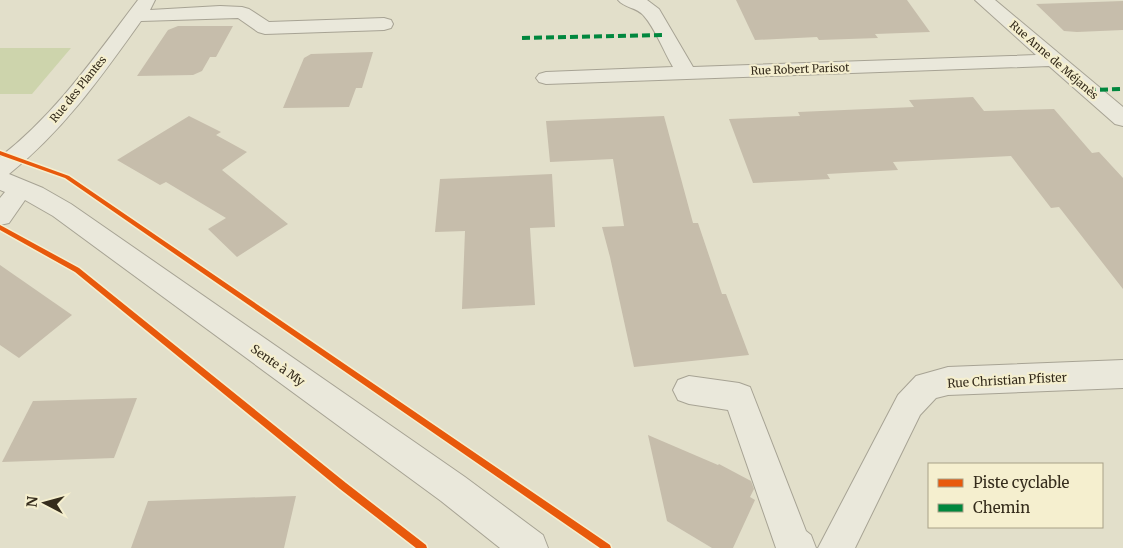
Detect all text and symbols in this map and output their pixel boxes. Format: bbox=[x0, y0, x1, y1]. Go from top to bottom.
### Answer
street label: Rue Anne de Méjanès bbox=[1007, 18, 1101, 102]
street label: Rue des Plantes bbox=[47, 53, 109, 125]
street label: Rue Robert Parisot bbox=[750, 60, 850, 78]
street label: Sente à My bbox=[248, 341, 308, 389]
street label: Rue Christian Pfister bbox=[947, 369, 1068, 391]
legend bbox=[928, 463, 1103, 528]
text: Piste cyclable bbox=[973, 473, 1070, 492]
north arrow bbox=[20, 478, 70, 528]
text: N bbox=[23, 495, 42, 508]
text: Chemin bbox=[973, 498, 1030, 517]

